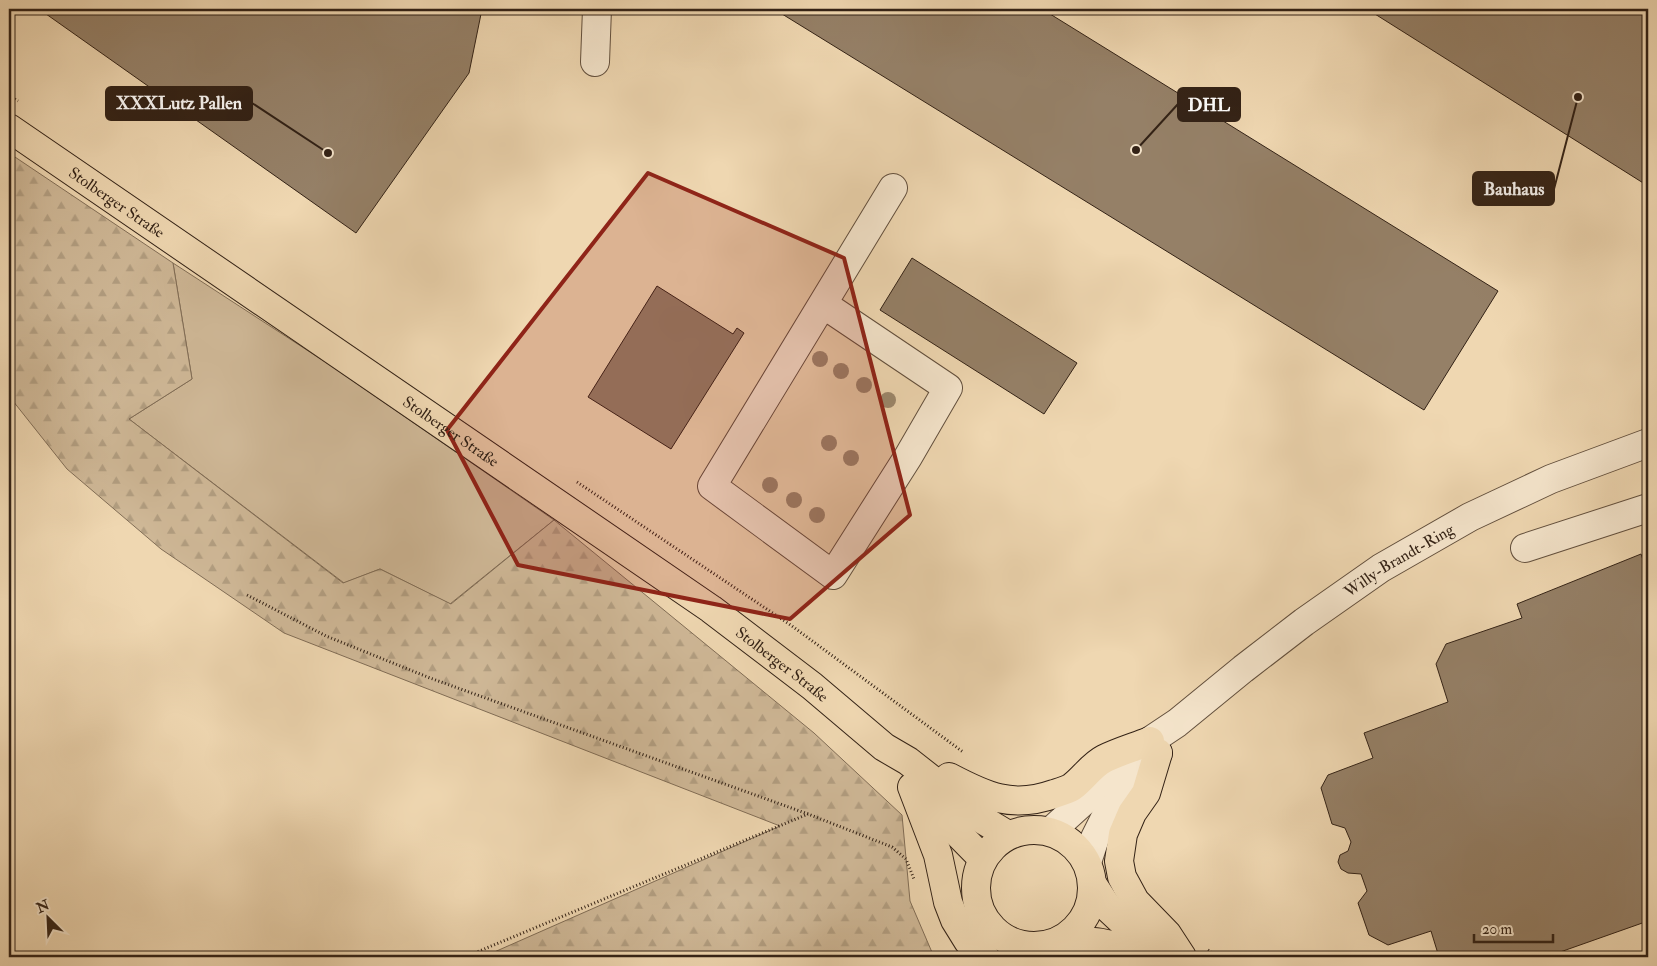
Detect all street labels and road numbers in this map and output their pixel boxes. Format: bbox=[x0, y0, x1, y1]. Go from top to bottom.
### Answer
street label: Stolberger Straße bbox=[65, 163, 169, 243]
street label: Stolberger Straße bbox=[399, 392, 503, 472]
street label: Willy-Brandt-Ring bbox=[1340, 519, 1459, 602]
street label: Stolberger Straße bbox=[731, 622, 833, 707]

